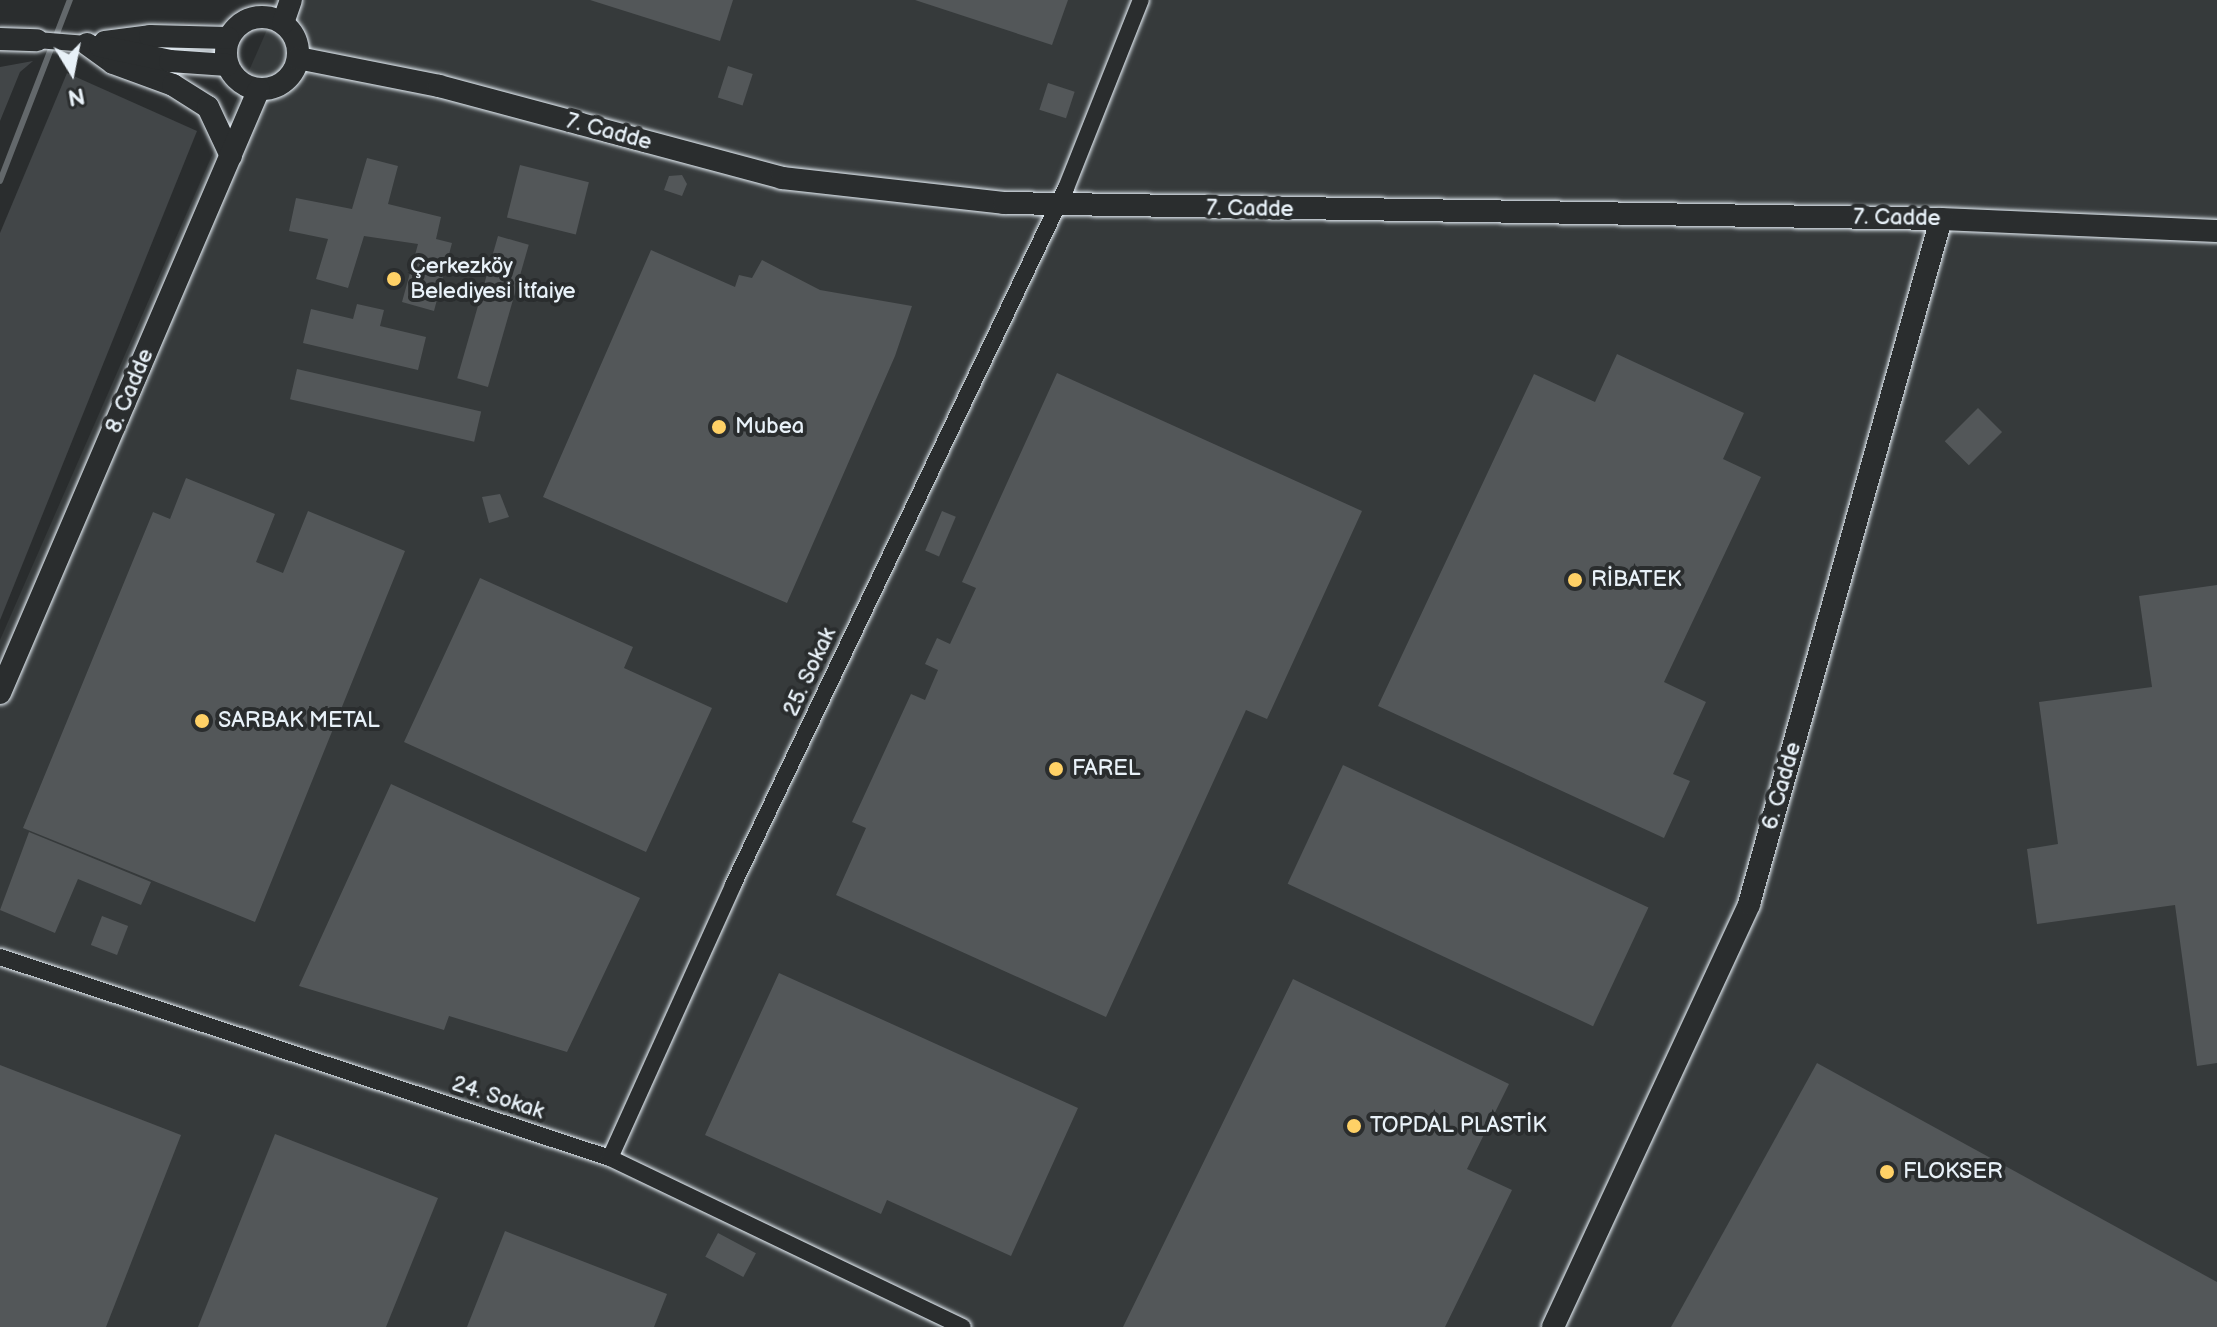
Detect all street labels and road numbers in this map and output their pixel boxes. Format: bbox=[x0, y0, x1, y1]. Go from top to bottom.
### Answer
street label: 7. Cadde bbox=[563, 108, 655, 156]
street label: 7. Cadde bbox=[1206, 195, 1294, 223]
street label: 7. Cadde bbox=[1853, 204, 1941, 232]
street label: 8. Cadde bbox=[100, 345, 160, 437]
street label: 25. Sokak bbox=[778, 623, 842, 721]
street label: 6. Cadde bbox=[1757, 739, 1807, 833]
street label: 24. Sokak bbox=[448, 1071, 548, 1125]

